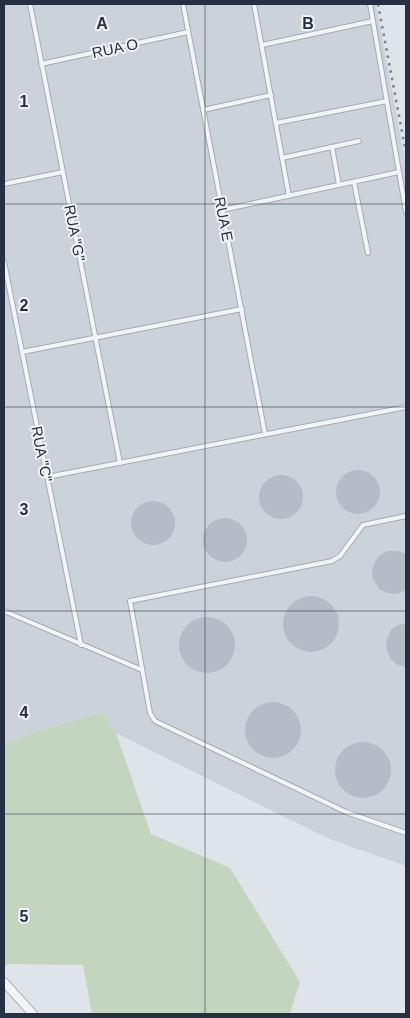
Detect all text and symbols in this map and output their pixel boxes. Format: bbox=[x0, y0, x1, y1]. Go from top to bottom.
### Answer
text: A bbox=[96, 15, 108, 32]
text: B bbox=[302, 15, 314, 32]
street label: RUA O bbox=[90, 35, 140, 61]
text: 1 bbox=[20, 93, 29, 110]
street label: RUA E bbox=[211, 195, 237, 243]
street label: RUA "G" bbox=[61, 203, 89, 263]
text: 2 bbox=[20, 297, 29, 314]
street label: RUA "C" bbox=[28, 425, 56, 483]
text: 3 bbox=[20, 501, 29, 518]
text: 4 bbox=[20, 704, 29, 721]
text: 5 bbox=[20, 908, 29, 925]

